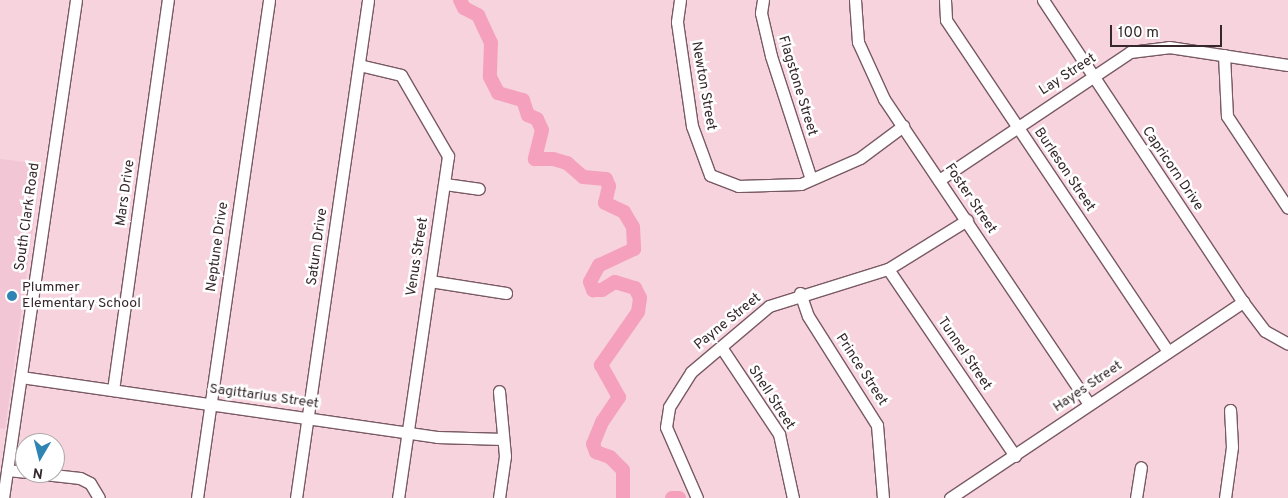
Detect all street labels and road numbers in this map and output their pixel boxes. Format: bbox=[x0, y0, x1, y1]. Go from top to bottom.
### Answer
street label: Flagstone Street bbox=[774, 34, 820, 138]
street label: Newton Street bbox=[687, 40, 719, 132]
street label: Lay Street bbox=[1036, 50, 1100, 100]
street label: Capricorn Drive bbox=[1138, 124, 1206, 214]
street label: Burleson Street bbox=[1030, 125, 1098, 215]
street label: Mars Drive bbox=[113, 159, 139, 227]
street label: Foster Street bbox=[940, 161, 1000, 237]
street label: South Clark Road bbox=[12, 162, 44, 272]
street label: Neptune Drive bbox=[203, 201, 233, 293]
street label: Saturn Drive bbox=[304, 207, 332, 287]
street label: Venus Street bbox=[403, 216, 433, 298]
street label: Payne Street bbox=[691, 290, 765, 354]
street label: Tunnel Street bbox=[933, 314, 995, 394]
street label: Prince Street bbox=[832, 331, 890, 409]
street label: Hayes Street bbox=[1050, 358, 1126, 416]
street label: Shell Street bbox=[744, 363, 798, 433]
street label: Sagittarius Street bbox=[208, 381, 320, 413]

